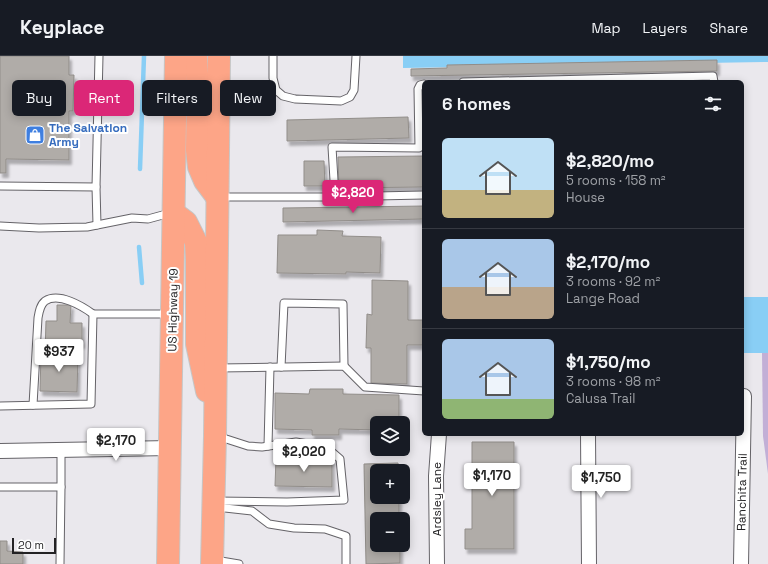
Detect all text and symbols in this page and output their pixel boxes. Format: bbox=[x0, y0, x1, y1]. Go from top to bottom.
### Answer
text: Keyplace bbox=[20, 15, 104, 40]
text: Map bbox=[591, 19, 621, 37]
text: Layers bbox=[643, 19, 687, 37]
text: Share bbox=[709, 19, 748, 37]
chip: Buy bbox=[12, 80, 66, 116]
chip: Rent bbox=[74, 80, 134, 116]
chip: Filters bbox=[142, 80, 212, 116]
chip: New bbox=[220, 80, 276, 116]
text: 6 homes bbox=[442, 93, 511, 115]
icon: filters bbox=[702, 93, 724, 115]
place label: The Salvation Army bbox=[49, 120, 127, 150]
shop icon: The Salvation Army bbox=[24, 124, 46, 146]
text: $2,820/mo bbox=[566, 150, 654, 172]
icon: home bbox=[474, 154, 522, 202]
text: 5 rooms · 158 m² bbox=[566, 172, 666, 189]
pin: $2,820 bbox=[320, 180, 386, 214]
text: $2,820 bbox=[331, 184, 375, 201]
text: House bbox=[566, 189, 605, 206]
text: $2,170/mo bbox=[566, 251, 650, 273]
icon: home bbox=[474, 255, 522, 303]
street label: US Highway 19 bbox=[164, 268, 182, 352]
text: 3 rooms · 92 m² bbox=[566, 273, 660, 290]
text: Lange Road bbox=[566, 290, 640, 307]
pin: $937 bbox=[35, 339, 83, 373]
text: $937 bbox=[43, 343, 75, 360]
text: $1,750/mo bbox=[566, 351, 651, 373]
icon: home bbox=[474, 355, 522, 403]
text: 3 rooms · 98 m² bbox=[566, 373, 660, 390]
text: Calusa Trail bbox=[566, 390, 635, 407]
map controls bbox=[370, 416, 410, 552]
button: layers bbox=[370, 416, 410, 456]
pin: $2,170 bbox=[83, 428, 149, 462]
text: $2,170 bbox=[96, 432, 136, 449]
pin: $2,020 bbox=[271, 439, 337, 473]
text: $2,020 bbox=[282, 443, 326, 460]
street label: Ranchita Trail bbox=[733, 453, 751, 531]
street label: Ardsley Lane bbox=[429, 462, 445, 536]
pin: $1,170 bbox=[459, 463, 525, 497]
button: + bbox=[370, 464, 410, 504]
pin: $1,750 bbox=[568, 465, 634, 499]
text: $1,170 bbox=[473, 467, 511, 484]
text: $1,750 bbox=[581, 469, 621, 486]
button: − bbox=[370, 512, 410, 552]
scale bar bbox=[12, 536, 56, 555]
text: 20 m bbox=[18, 538, 44, 552]

